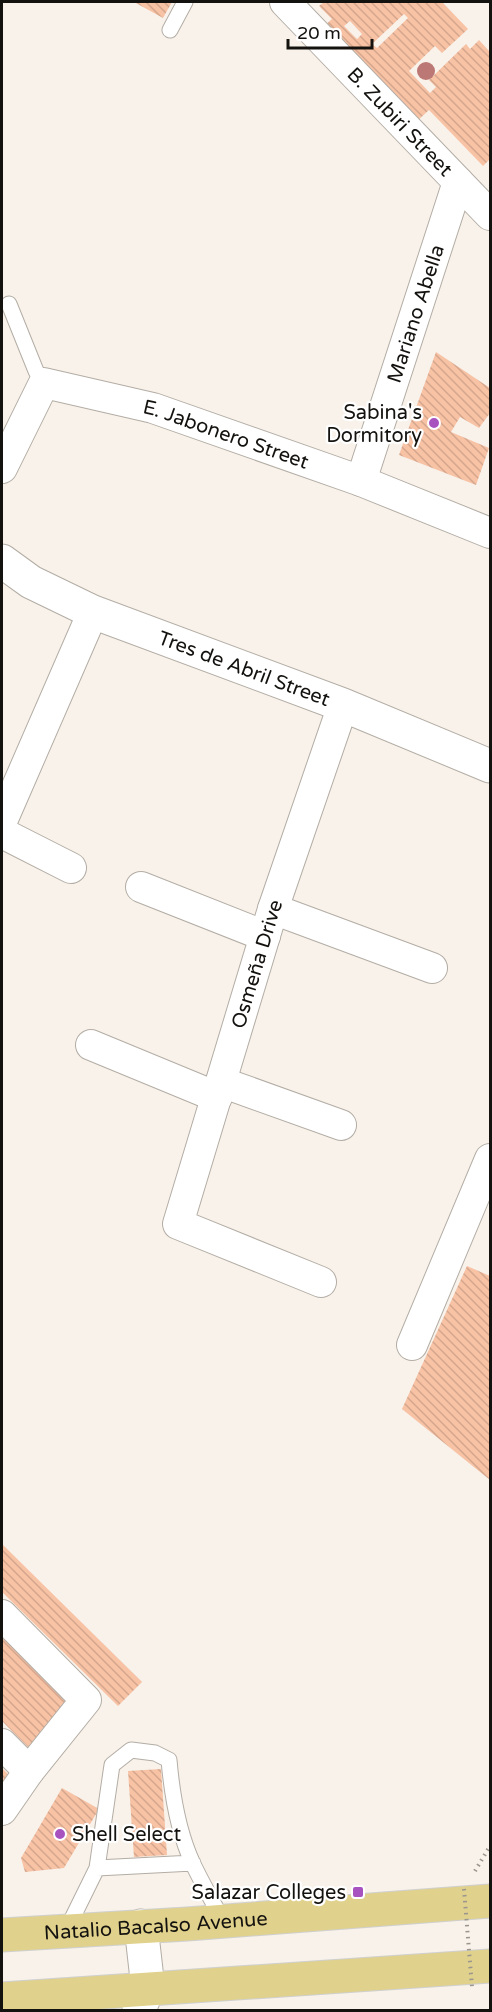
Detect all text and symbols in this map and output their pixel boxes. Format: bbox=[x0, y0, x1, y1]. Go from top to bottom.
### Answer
scale bar bbox=[288, 12, 372, 50]
text: 20 m bbox=[297, 22, 341, 44]
street label: B. Zubiri Street bbox=[342, 63, 457, 182]
street label: Mariano Abella bbox=[383, 242, 450, 386]
street label: E. Jabonero Street bbox=[141, 395, 312, 475]
place label: Sabina's Dormitory bbox=[326, 401, 422, 448]
marker: Sabina's Dormitory bbox=[427, 416, 441, 430]
street label: Tres de Abril Street bbox=[155, 626, 333, 712]
street label: Osmeña Drive bbox=[227, 897, 288, 1031]
place label: Shell Select bbox=[72, 1823, 181, 1847]
marker: Shell Select bbox=[53, 1827, 67, 1841]
place label: Salazar Colleges bbox=[192, 1881, 346, 1905]
marker: Salazar Colleges bbox=[351, 1885, 365, 1899]
street label: Natalio Bacalso Avenue bbox=[43, 1907, 268, 1945]

